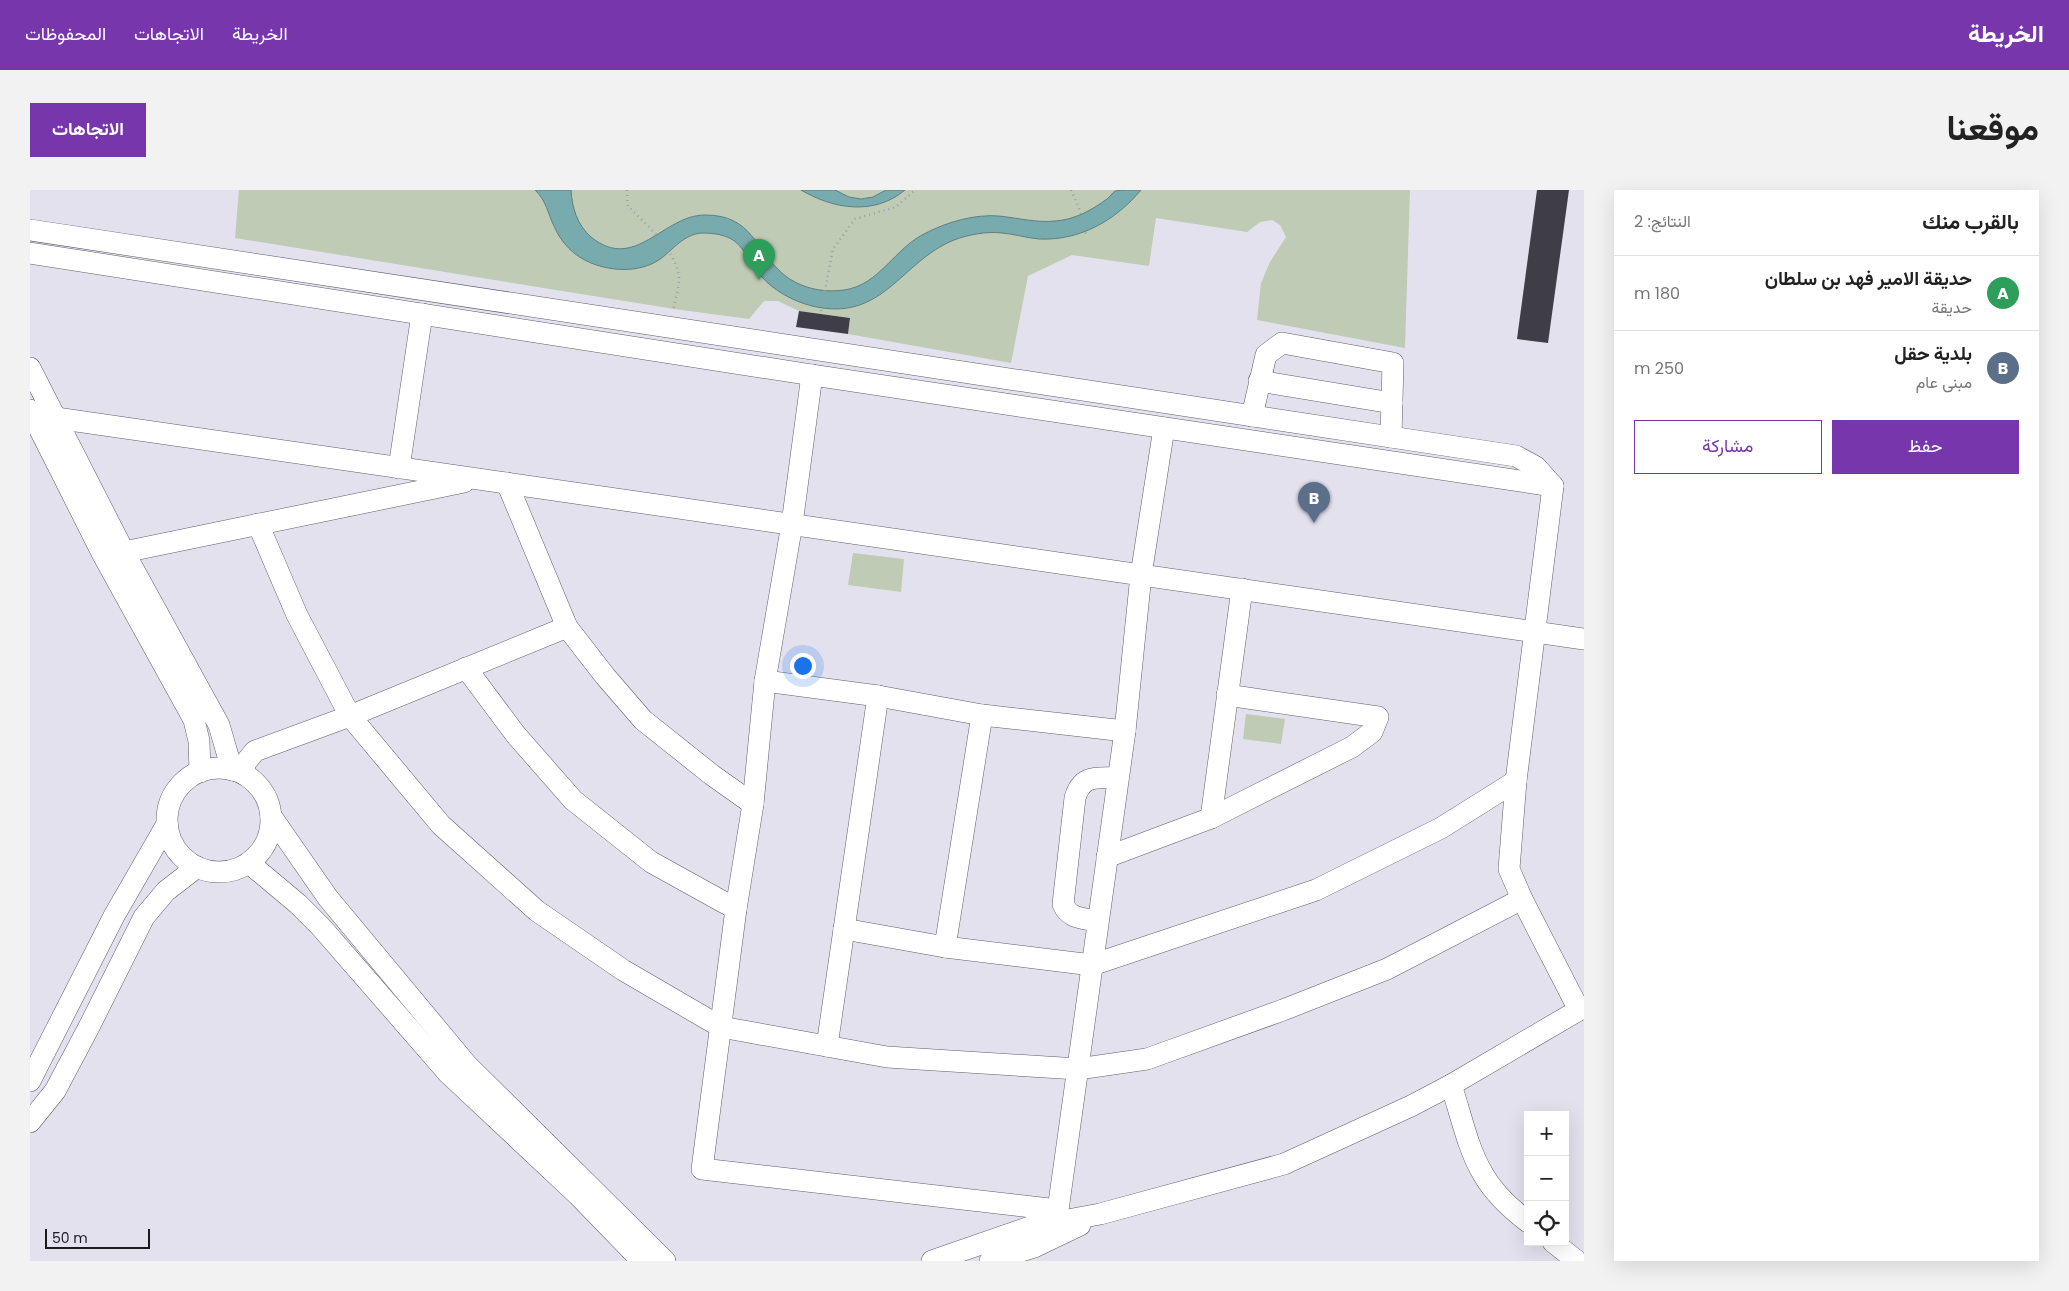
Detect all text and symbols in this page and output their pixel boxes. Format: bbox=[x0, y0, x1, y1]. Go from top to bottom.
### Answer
text: الخريطة bbox=[1968, 17, 2044, 50]
text: المحفوظات bbox=[25, 21, 106, 46]
text: الاتجاهات bbox=[134, 21, 204, 46]
text: الخريطة bbox=[232, 21, 288, 46]
button: الاتجاهات bbox=[30, 103, 146, 157]
text: موقعنا bbox=[1946, 103, 2039, 152]
text: بالقرب منك bbox=[1922, 207, 2019, 236]
text: النتائج: 2 bbox=[1634, 210, 1691, 233]
pin: A bbox=[743, 239, 775, 280]
text: حديقة الامير فهد بن سلطان bbox=[1765, 265, 1972, 292]
text: 180 m bbox=[1634, 282, 1680, 305]
text: A bbox=[1997, 282, 2009, 305]
text: حديقة bbox=[1932, 296, 1972, 319]
text: بلدية حقل bbox=[1894, 340, 1972, 367]
text: 250 m bbox=[1634, 357, 1684, 380]
text: B bbox=[1998, 357, 2008, 380]
text: مبنى عام bbox=[1916, 371, 1972, 394]
button: مشاركة bbox=[1634, 420, 1822, 474]
button: حفظ bbox=[1832, 420, 2019, 474]
pin: B bbox=[1298, 482, 1330, 523]
your location bbox=[790, 653, 816, 679]
map controls bbox=[1524, 1111, 1569, 1246]
button: + bbox=[1524, 1111, 1569, 1156]
button: − bbox=[1524, 1156, 1569, 1201]
button: locate bbox=[1524, 1201, 1569, 1246]
scale bar bbox=[45, 1226, 150, 1249]
text: 50 m bbox=[52, 1228, 88, 1248]

